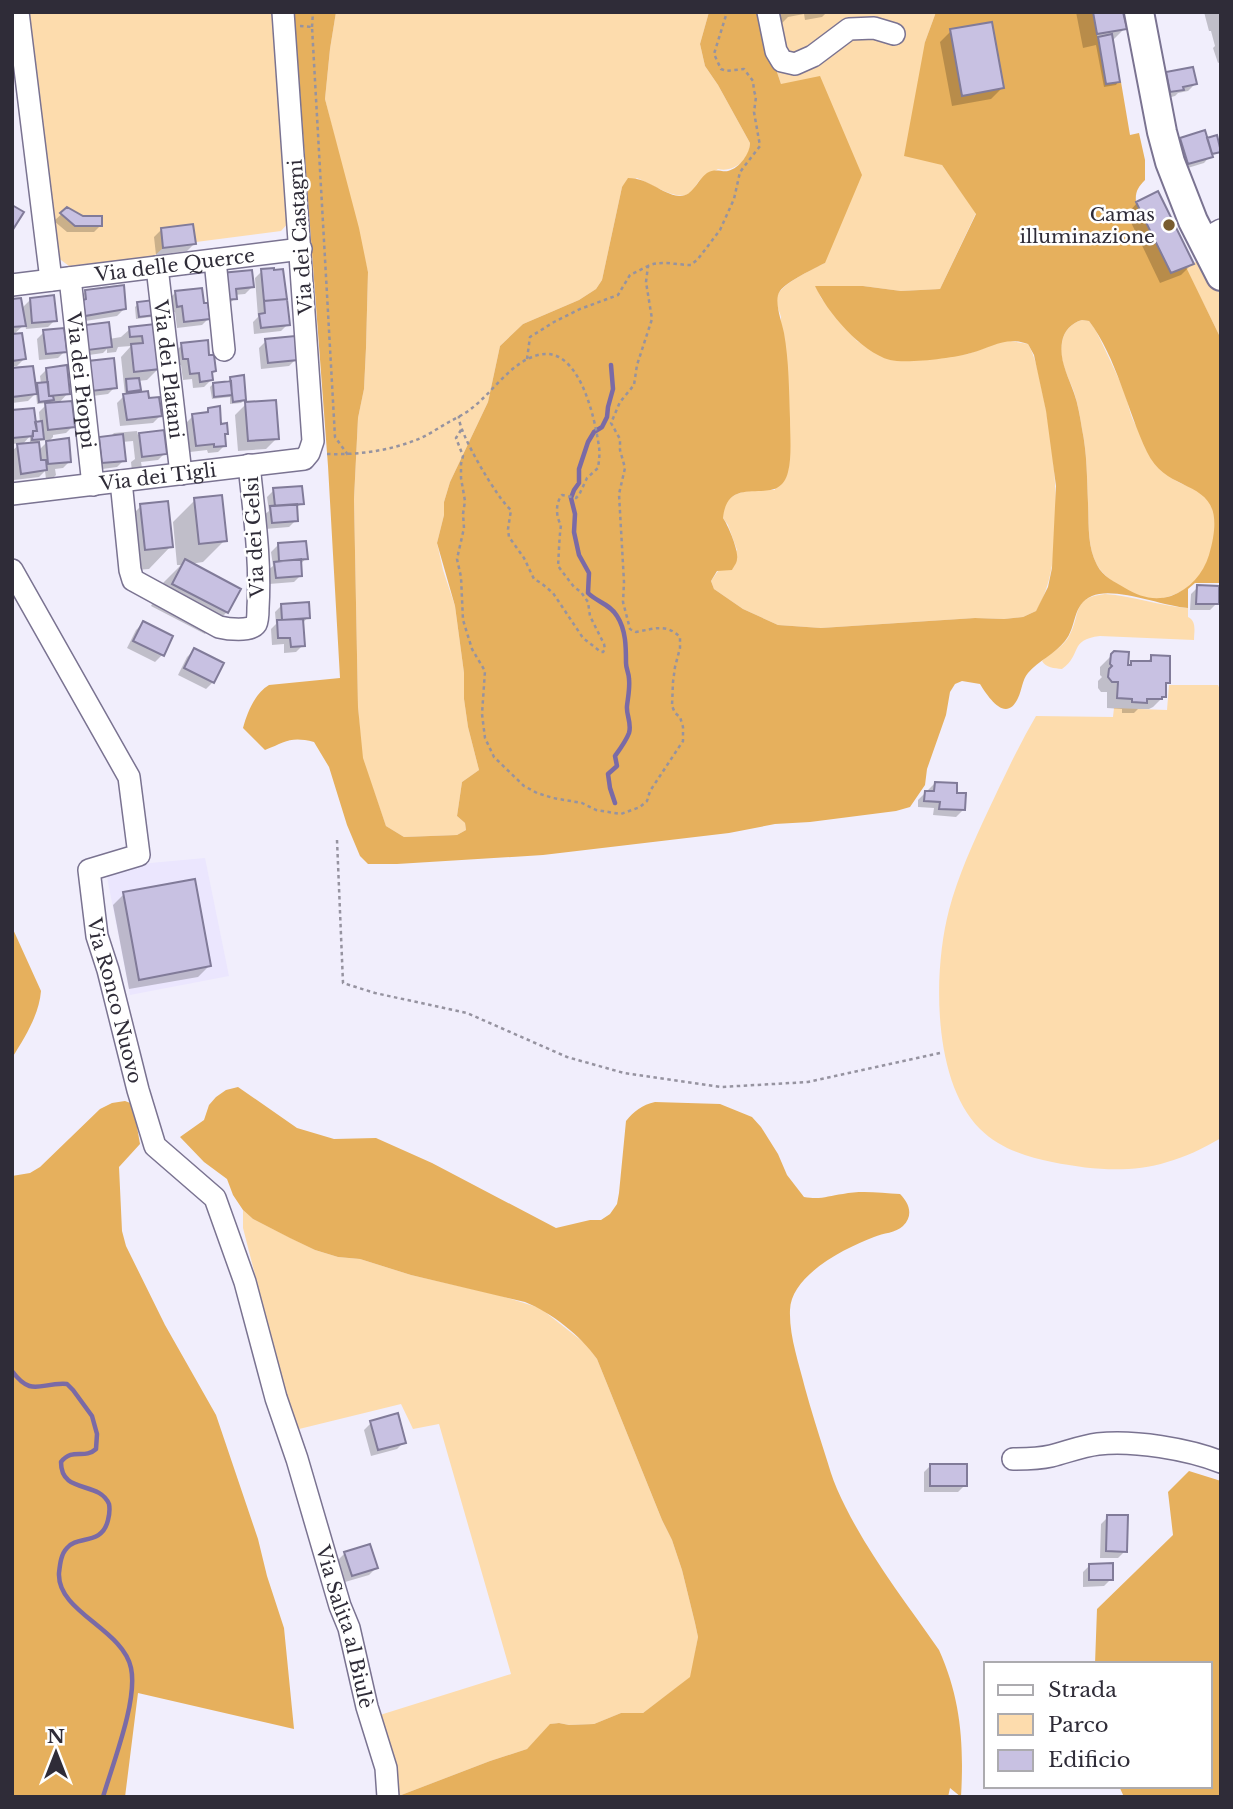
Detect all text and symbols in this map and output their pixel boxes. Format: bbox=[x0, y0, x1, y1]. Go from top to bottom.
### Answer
street label: Via dei Castagni bbox=[284, 158, 317, 316]
place label: Camas illuminazione bbox=[1019, 203, 1155, 248]
marker: Camas illuminazione bbox=[1161, 217, 1177, 233]
street label: Via delle Querce bbox=[92, 244, 256, 287]
street label: Via dei Platani bbox=[149, 298, 188, 441]
street label: Via dei Pioppi bbox=[62, 310, 100, 450]
street label: Via dei Tigli bbox=[97, 459, 218, 496]
street label: Via dei Gelsi bbox=[240, 475, 269, 599]
street label: Via Ronco Nuovo bbox=[83, 915, 147, 1086]
street label: Via Salita al Biulè bbox=[311, 1542, 378, 1711]
legend bbox=[984, 1662, 1212, 1788]
text: Strada bbox=[1048, 1677, 1117, 1703]
text: Parco bbox=[1048, 1712, 1109, 1738]
north arrow bbox=[21, 1718, 91, 1788]
text: N bbox=[47, 1725, 65, 1748]
text: Edificio bbox=[1048, 1747, 1130, 1773]

